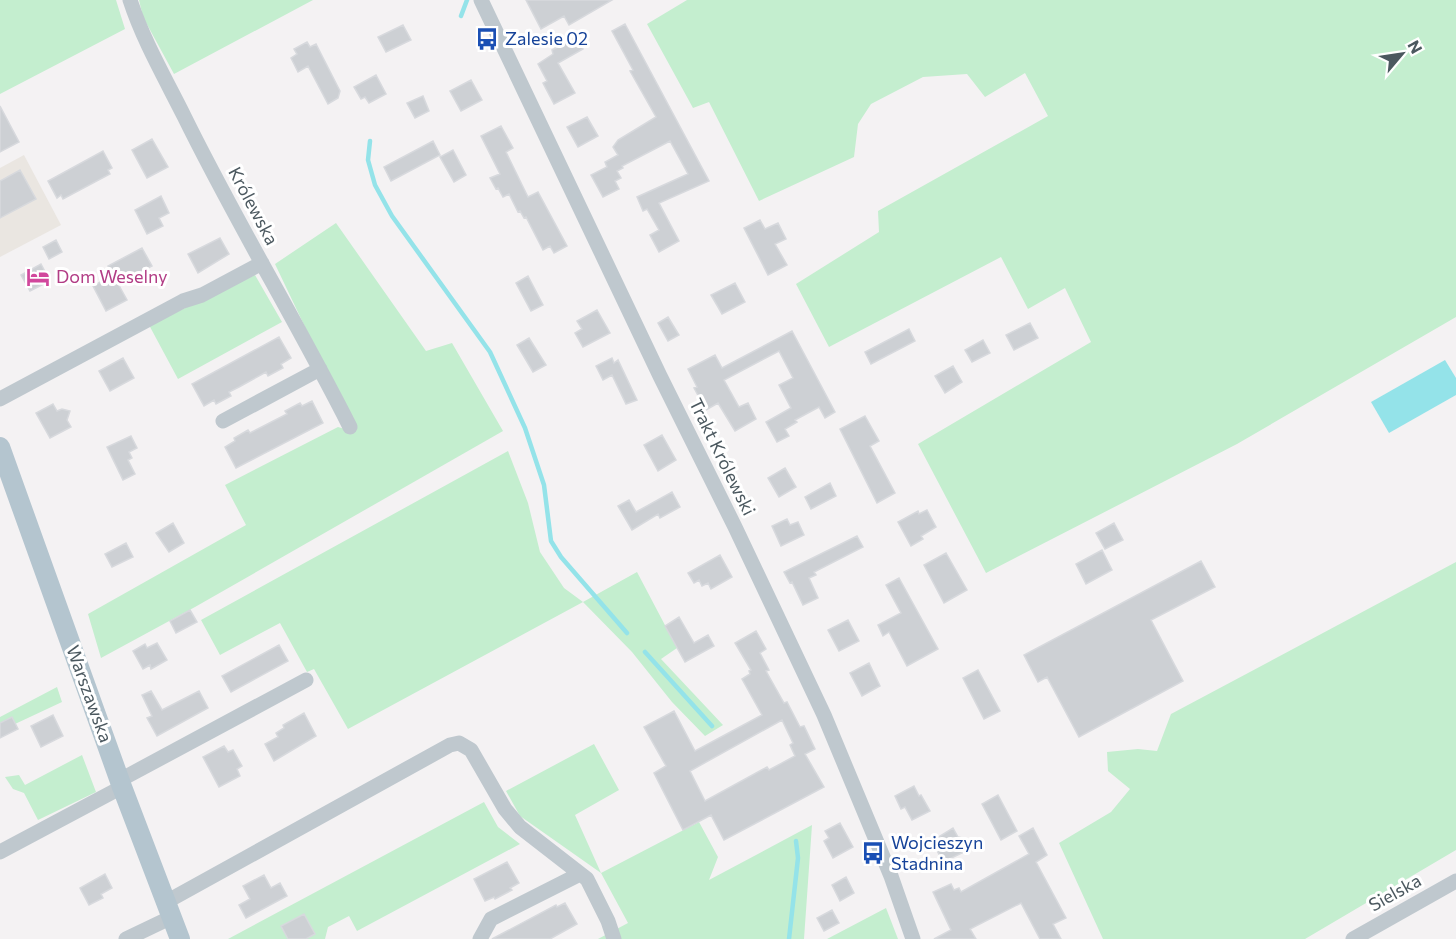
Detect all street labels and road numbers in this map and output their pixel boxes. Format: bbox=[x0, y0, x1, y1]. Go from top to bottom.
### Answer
street label: Królewska bbox=[224, 163, 284, 248]
street label: Trakt Królewski bbox=[685, 394, 761, 519]
street label: Warszawska bbox=[62, 642, 118, 745]
street label: Sielska bbox=[1364, 869, 1425, 915]

